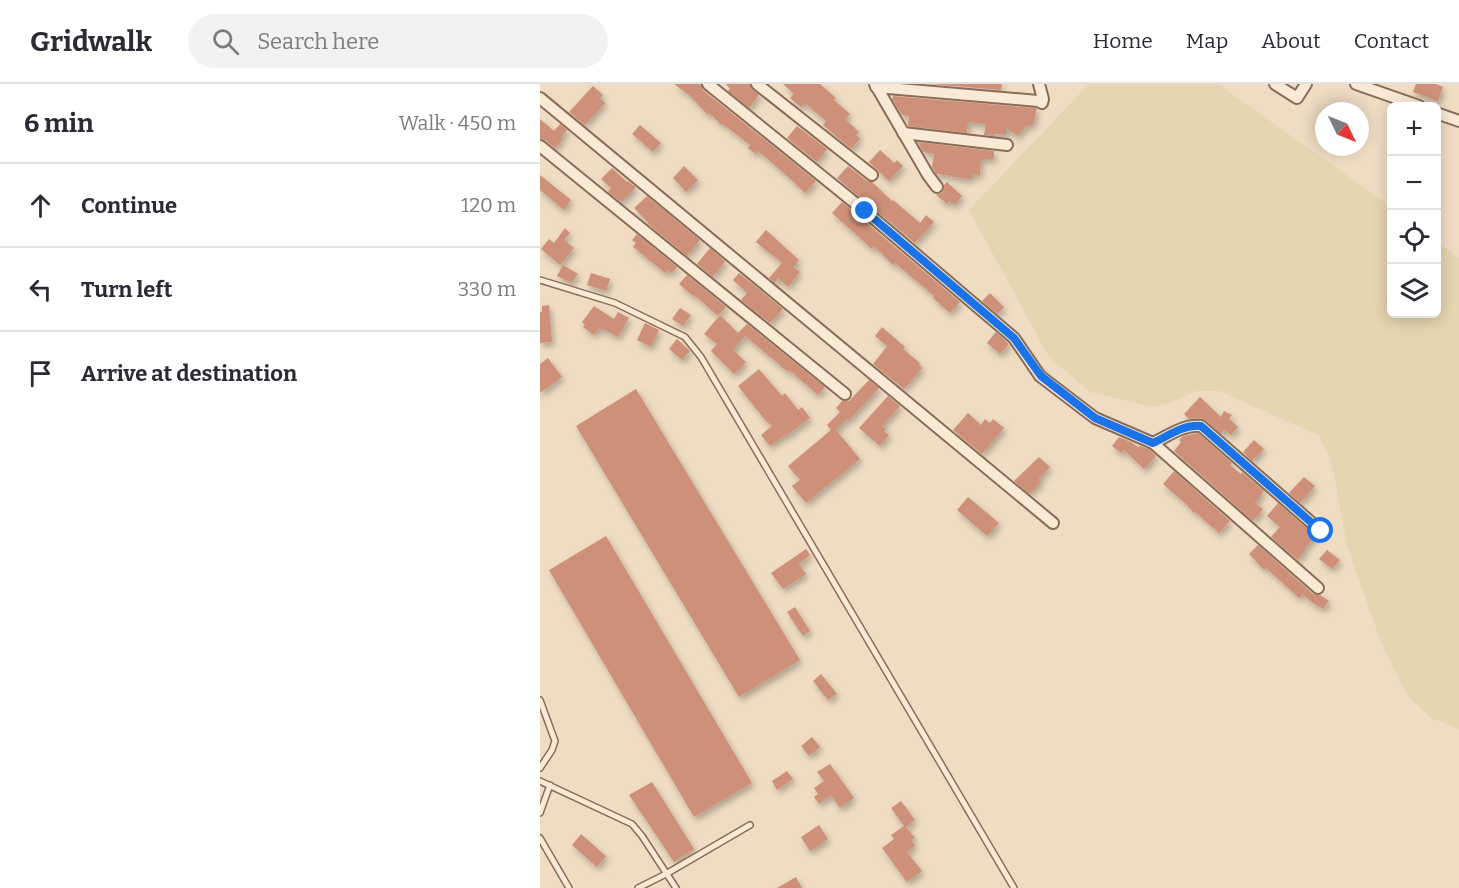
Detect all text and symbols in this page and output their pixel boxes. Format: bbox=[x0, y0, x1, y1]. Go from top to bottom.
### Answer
search box bbox=[188, 14, 608, 68]
text: Gridwalk bbox=[30, 25, 152, 58]
icon: search bbox=[209, 25, 242, 58]
text: Search here bbox=[257, 28, 379, 55]
text: Home bbox=[1093, 28, 1153, 54]
text: Map bbox=[1186, 28, 1228, 54]
text: About bbox=[1261, 28, 1321, 54]
text: Contact bbox=[1354, 28, 1429, 54]
north arrow bbox=[1315, 102, 1369, 156]
map controls bbox=[1387, 102, 1441, 318]
button: + bbox=[1387, 102, 1441, 156]
text: 6 min bbox=[24, 108, 94, 139]
text: Walk · 450 m bbox=[399, 111, 516, 135]
button: − bbox=[1387, 156, 1441, 210]
icon: ahead bbox=[24, 189, 57, 222]
text: Continue bbox=[81, 192, 177, 219]
text: 120 m bbox=[461, 193, 516, 217]
route end bbox=[851, 197, 877, 223]
button: locate bbox=[1387, 210, 1441, 264]
button: layers bbox=[1387, 264, 1441, 318]
icon: left bbox=[24, 273, 57, 306]
text: Turn left bbox=[81, 276, 173, 303]
text: 330 m bbox=[458, 277, 516, 301]
icon: arrive bbox=[24, 357, 57, 390]
text: Arrive at destination bbox=[81, 360, 297, 387]
route start bbox=[1307, 517, 1333, 543]

